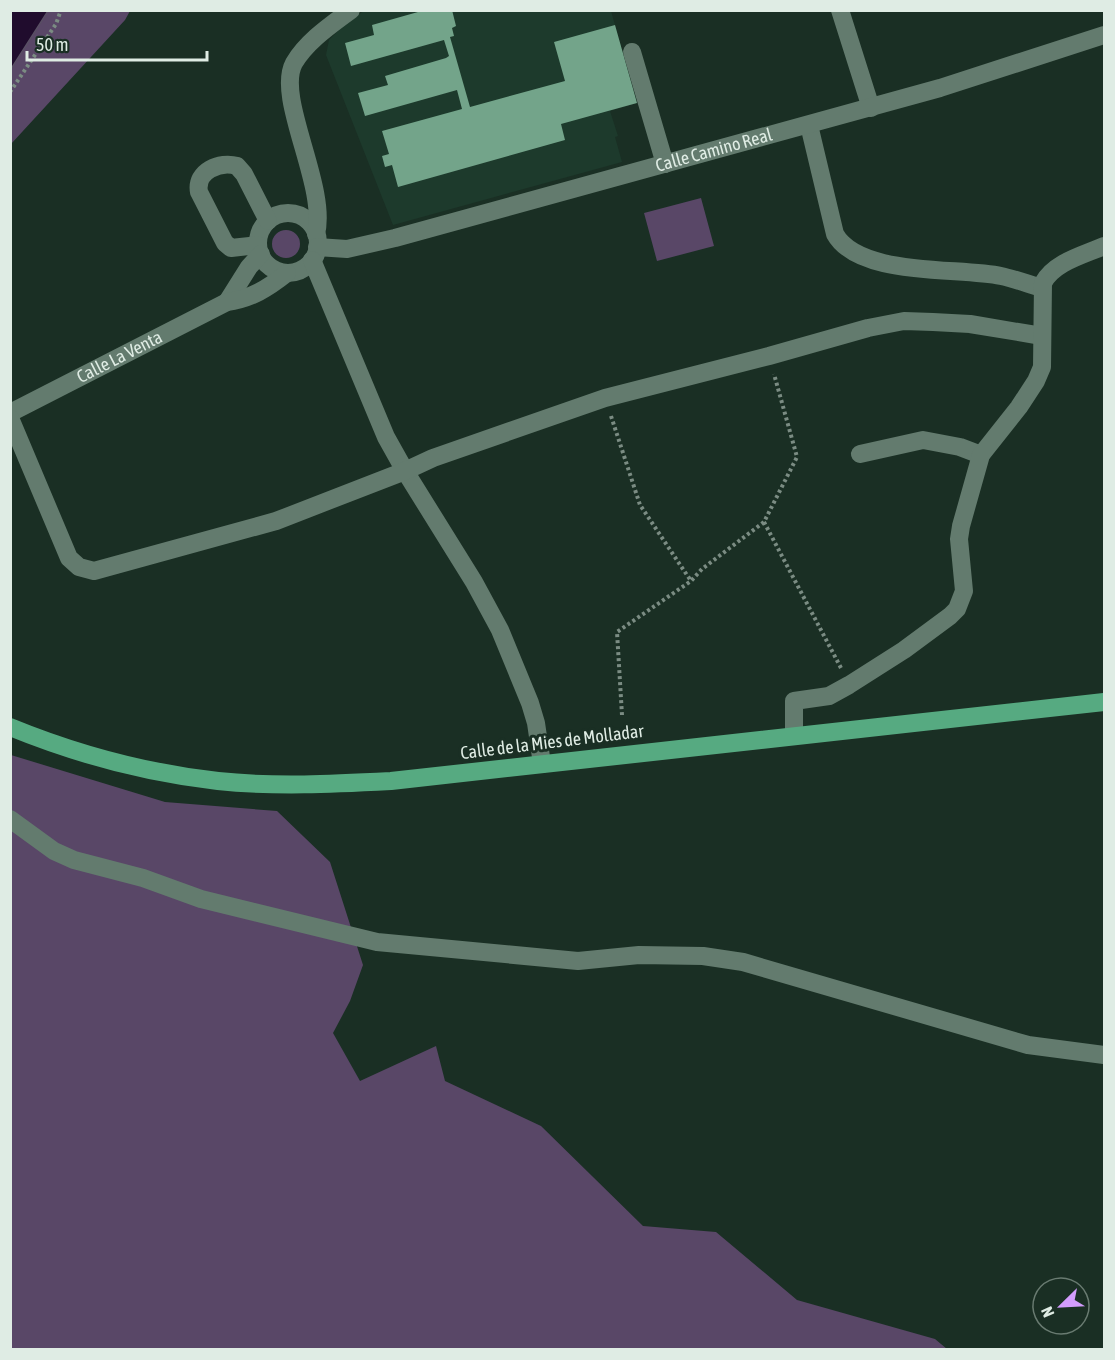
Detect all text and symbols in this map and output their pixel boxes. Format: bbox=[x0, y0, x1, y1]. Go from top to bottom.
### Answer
scale bar bbox=[27, 24, 207, 62]
text: 50 m bbox=[36, 34, 68, 55]
street label: Calle Camino Real bbox=[653, 124, 775, 176]
street label: Calle La Venta bbox=[73, 326, 165, 387]
street label: Calle de la Mies de Molladar bbox=[459, 720, 645, 763]
north arrow bbox=[1031, 1276, 1091, 1336]
text: N bbox=[1037, 1304, 1057, 1320]

